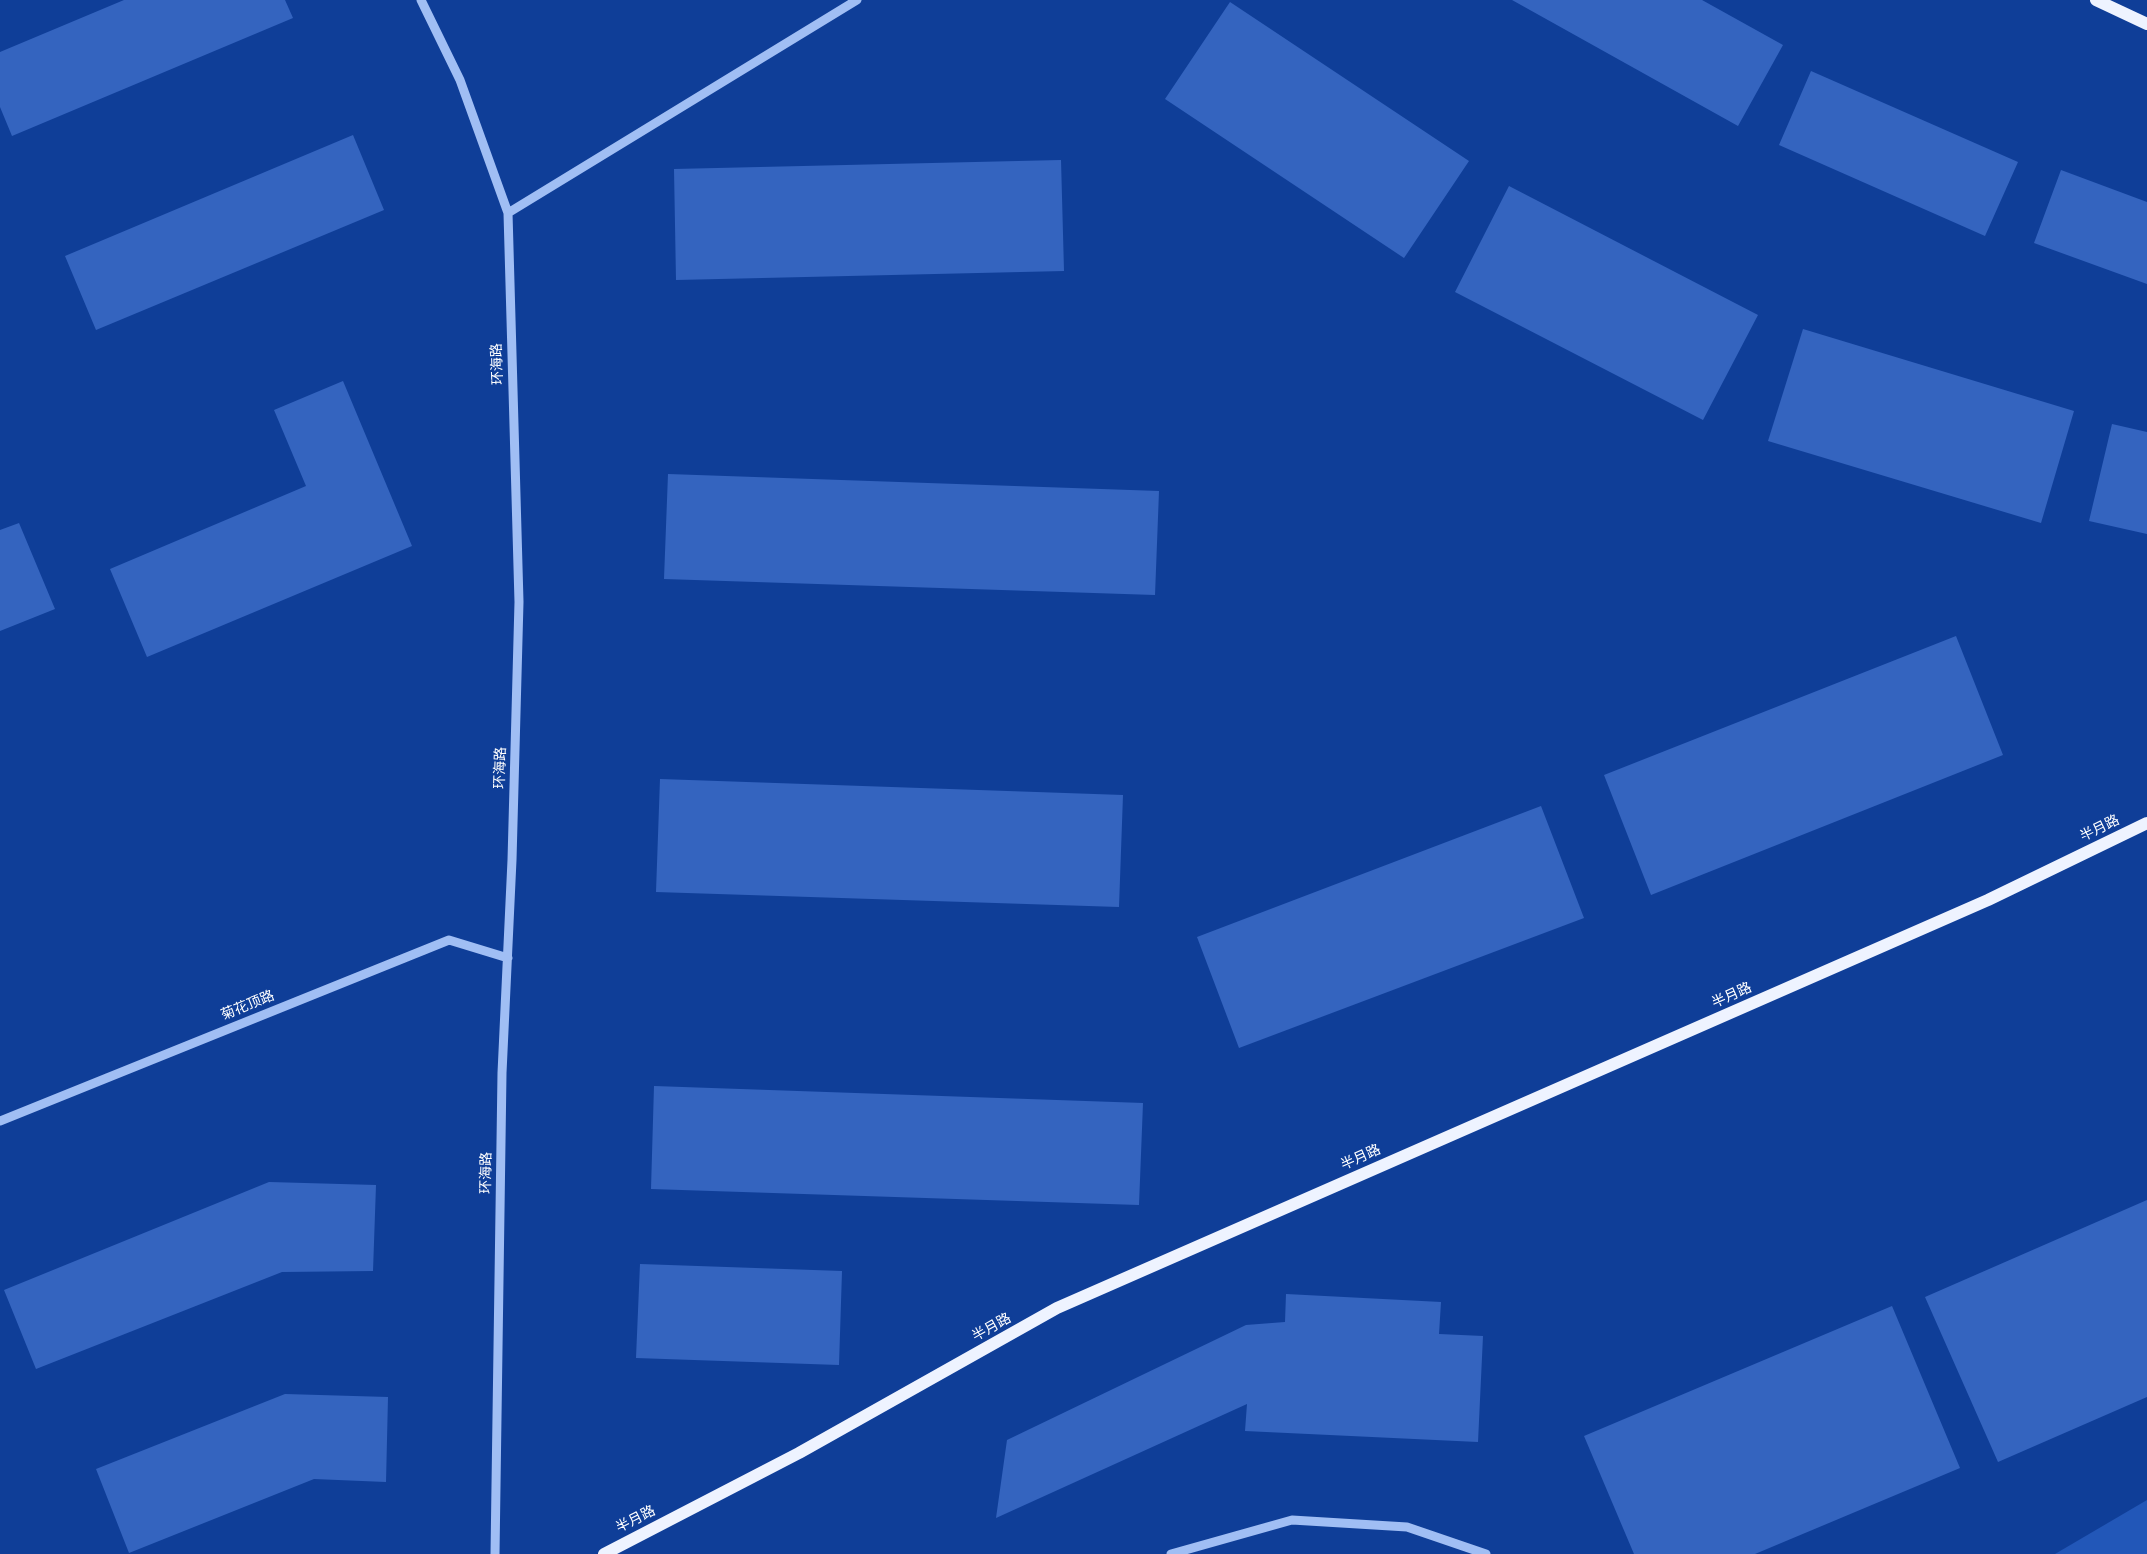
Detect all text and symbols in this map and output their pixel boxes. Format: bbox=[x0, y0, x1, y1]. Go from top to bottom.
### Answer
street label: 环海路 bbox=[489, 343, 507, 385]
street label: 环海路 bbox=[492, 747, 510, 789]
street label: 半月路 bbox=[2077, 812, 2123, 846]
street label: 半月路 bbox=[1709, 980, 1755, 1012]
street label: 菊花顶路 bbox=[219, 988, 277, 1024]
street label: 半月路 bbox=[1338, 1142, 1384, 1174]
street label: 环海路 bbox=[478, 1152, 496, 1194]
street label: 半月路 bbox=[970, 1310, 1014, 1346]
street label: 半月路 bbox=[613, 1503, 659, 1537]

